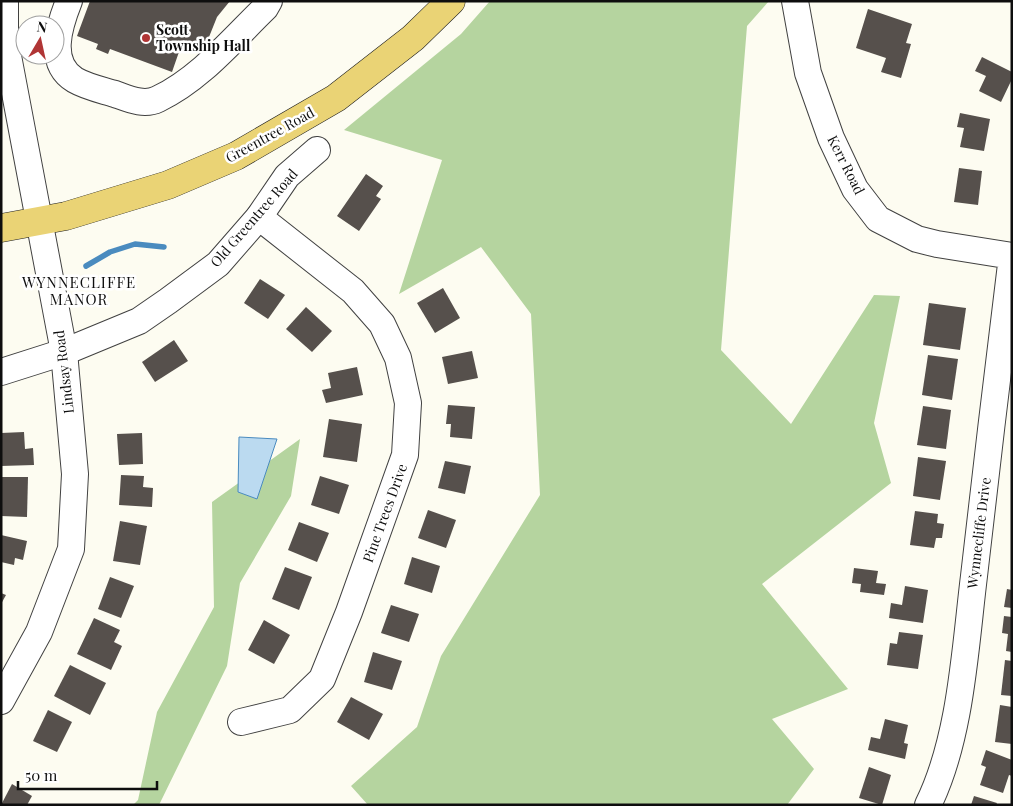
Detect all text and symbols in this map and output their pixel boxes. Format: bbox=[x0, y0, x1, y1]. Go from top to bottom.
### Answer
north arrow bbox=[15, 15, 65, 65]
text: N bbox=[36, 16, 49, 37]
place label: Scott Township Hall bbox=[156, 20, 251, 55]
marker: Scott Township Hall bbox=[140, 32, 152, 44]
street label: Greentree Road bbox=[222, 102, 318, 167]
street label: Kerr Road bbox=[824, 132, 869, 197]
street label: Old Greentree Road bbox=[206, 164, 302, 271]
district label: WYNNECLIFFE MANOR bbox=[21, 272, 136, 309]
street label: Lindsay Road bbox=[49, 329, 78, 415]
street label: Pine Trees Drive bbox=[358, 461, 411, 565]
street label: Wynnecliffe Drive bbox=[962, 476, 995, 591]
scale bar bbox=[18, 758, 156, 790]
text: 50 m bbox=[25, 765, 58, 785]

